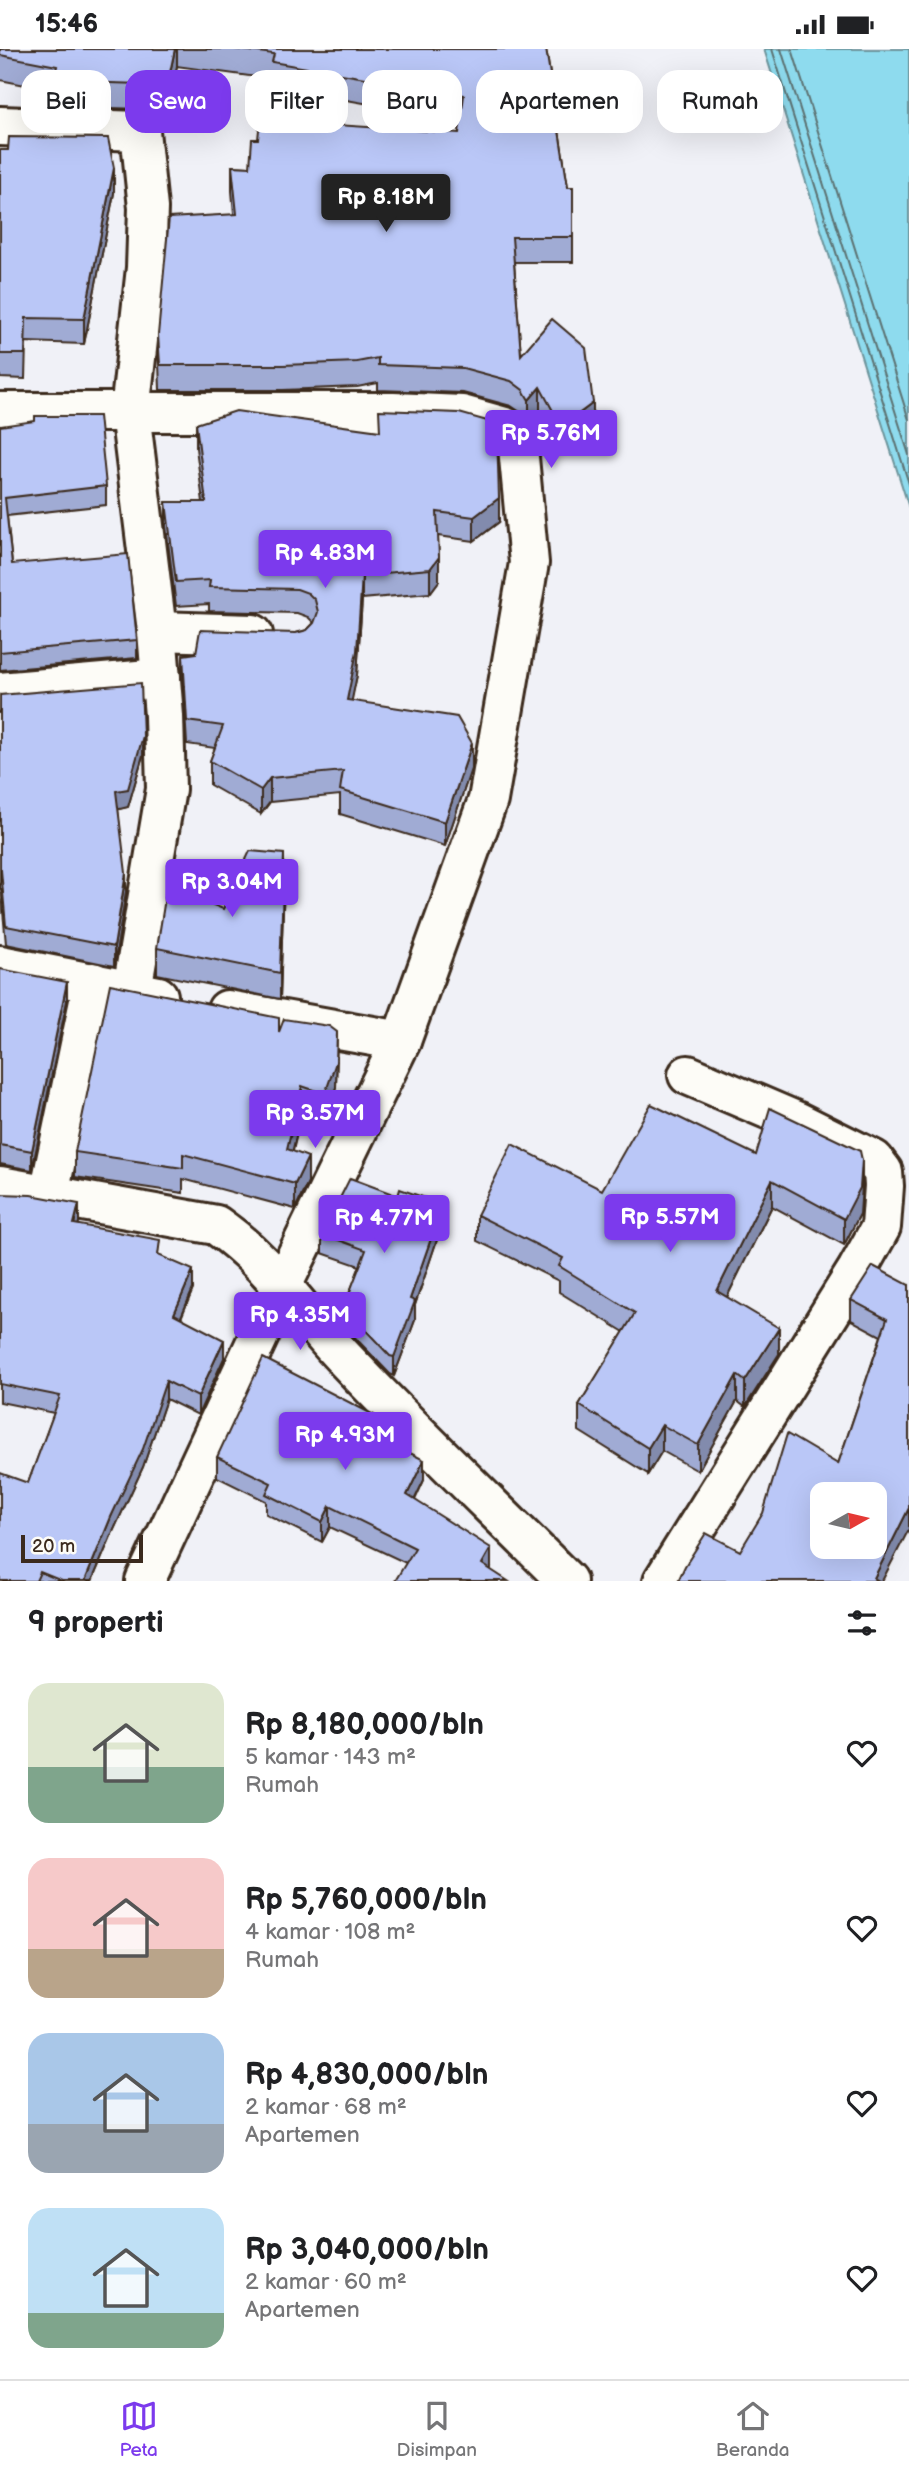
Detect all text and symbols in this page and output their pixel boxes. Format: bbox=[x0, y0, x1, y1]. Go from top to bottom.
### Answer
text: 15:46 bbox=[35, 9, 98, 40]
chip: Beli bbox=[21, 70, 111, 133]
chip: Sewa bbox=[125, 70, 231, 133]
chip: Filter bbox=[245, 70, 348, 133]
chip: Baru bbox=[362, 70, 462, 133]
chip: Apartemen bbox=[476, 70, 643, 133]
chip: Rumah bbox=[657, 70, 783, 133]
pin: Rp 8.18M bbox=[314, 174, 458, 234]
text: Rp 8.18M bbox=[337, 183, 435, 211]
pin: Rp 5.76M bbox=[479, 411, 623, 470]
text: Rp 5.76M bbox=[501, 419, 601, 447]
pin: Rp 4.83M bbox=[253, 531, 397, 590]
text: Rp 4.83M bbox=[275, 539, 375, 567]
pin: Rp 3.04M bbox=[160, 859, 304, 919]
text: Rp 3.04M bbox=[181, 868, 283, 896]
pin: Rp 3.57M bbox=[243, 1091, 387, 1150]
text: Rp 3.57M bbox=[265, 1099, 365, 1127]
pin: Rp 4.77M bbox=[312, 1195, 456, 1255]
pin: Rp 5.57M bbox=[598, 1195, 742, 1254]
text: Rp 5.57M bbox=[620, 1203, 720, 1231]
text: Rp 4.77M bbox=[335, 1204, 434, 1232]
pin: Rp 4.35M bbox=[228, 1293, 372, 1352]
text: Rp 4.35M bbox=[250, 1301, 350, 1329]
pin: Rp 4.93M bbox=[273, 1413, 417, 1472]
text: Rp 4.93M bbox=[295, 1421, 395, 1449]
north arrow bbox=[810, 1482, 887, 1559]
map controls bbox=[810, 1482, 887, 1559]
scale bar bbox=[21, 1532, 144, 1564]
text: 20 m bbox=[32, 1535, 75, 1558]
icon: filters bbox=[843, 1604, 881, 1642]
text: 9 properti bbox=[28, 1605, 164, 1641]
text: Rp 8,180,000/bln bbox=[245, 1707, 484, 1743]
icon: home bbox=[84, 1711, 168, 1795]
icon: heart bbox=[843, 1734, 881, 1772]
text: 5 kamar · 143 m² bbox=[245, 1743, 416, 1771]
text: Rumah bbox=[245, 1771, 319, 1799]
text: Rp 5,760,000/bln bbox=[245, 1882, 487, 1918]
icon: home bbox=[84, 1886, 168, 1970]
icon: heart bbox=[843, 1909, 881, 1947]
text: 4 kamar · 108 m² bbox=[245, 1918, 415, 1946]
text: Rumah bbox=[245, 1946, 319, 1974]
text: Rp 4,830,000/bln bbox=[245, 2057, 488, 2093]
icon: home bbox=[84, 2061, 168, 2145]
icon: heart bbox=[843, 2084, 881, 2122]
text: 2 kamar · 68 m² bbox=[245, 2093, 407, 2121]
text: Apartemen bbox=[245, 2121, 360, 2149]
text: Rp 3,040,000/bln bbox=[245, 2232, 489, 2268]
icon: home bbox=[84, 2236, 168, 2320]
icon: heart bbox=[843, 2259, 881, 2297]
text: 2 kamar · 60 m² bbox=[245, 2268, 407, 2296]
text: Apartemen bbox=[245, 2296, 360, 2324]
tab: Peta bbox=[119, 2397, 158, 2462]
tab: Disimpan bbox=[397, 2397, 477, 2462]
tab: Beranda bbox=[716, 2397, 790, 2462]

